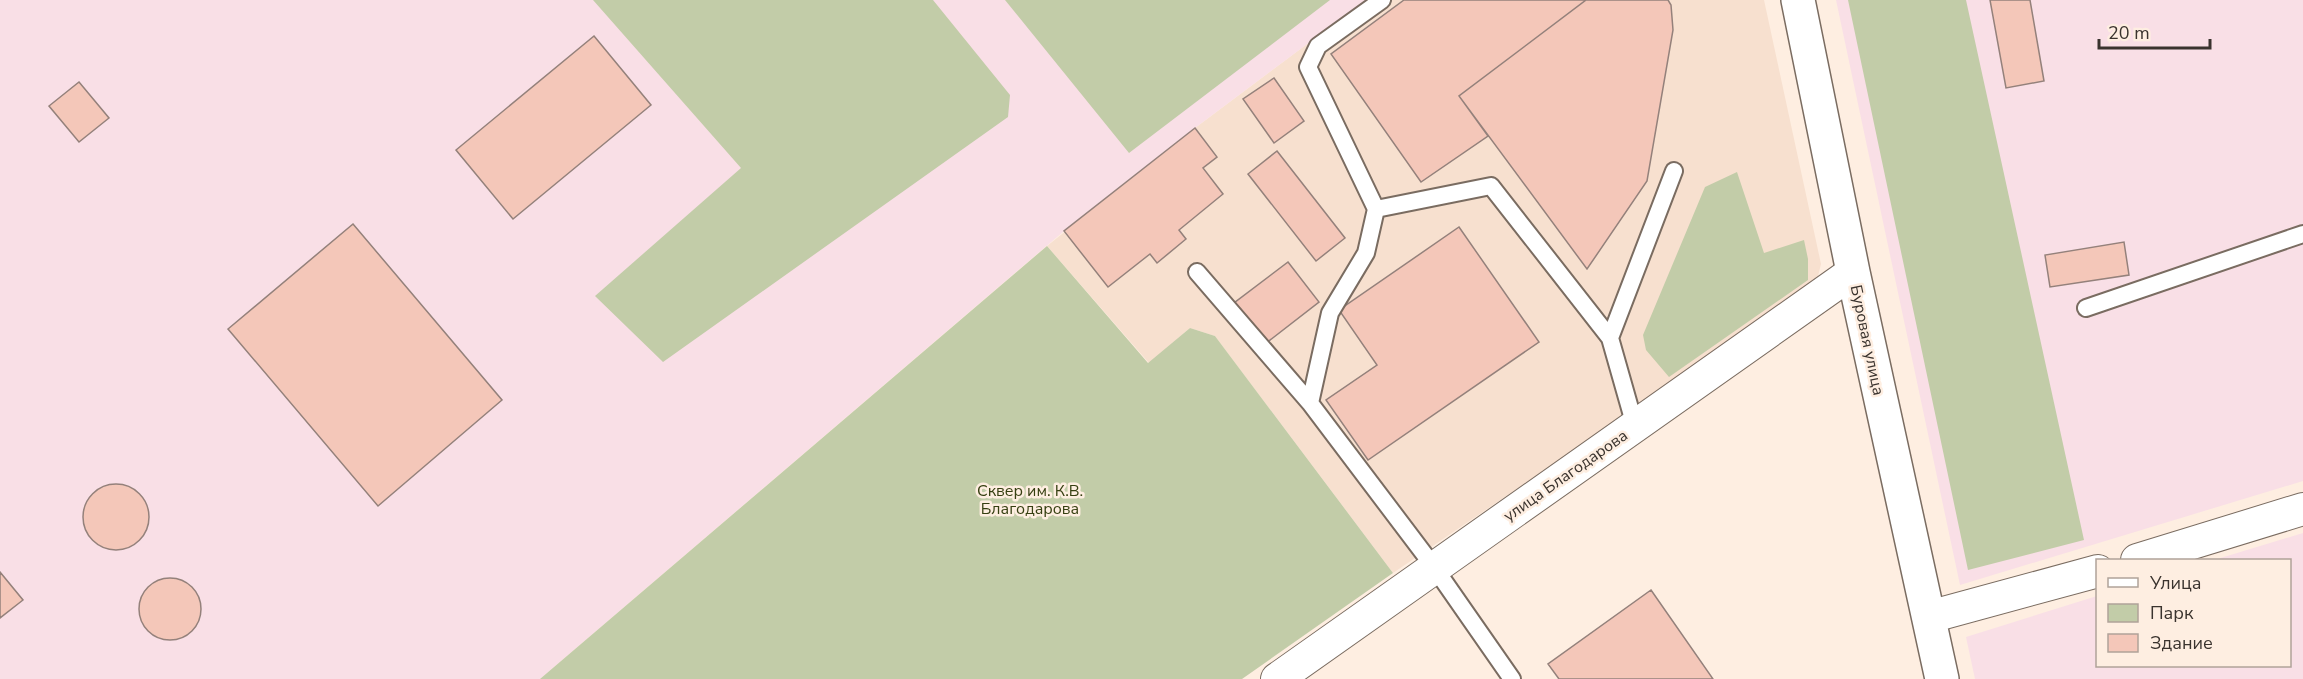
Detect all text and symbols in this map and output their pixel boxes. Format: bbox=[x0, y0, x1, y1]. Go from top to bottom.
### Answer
scale bar bbox=[2099, 12, 2210, 50]
text: 20 m bbox=[2108, 21, 2150, 45]
street label: Буровая улица bbox=[1845, 283, 1889, 397]
street label: улица Благодарова bbox=[1499, 425, 1632, 527]
park label: Сквер им. К.В. Благодарова bbox=[977, 480, 1083, 520]
legend bbox=[2096, 559, 2291, 667]
text: Улица bbox=[2149, 571, 2201, 595]
text: Парк bbox=[2150, 601, 2194, 625]
text: Здание bbox=[2150, 631, 2213, 655]

